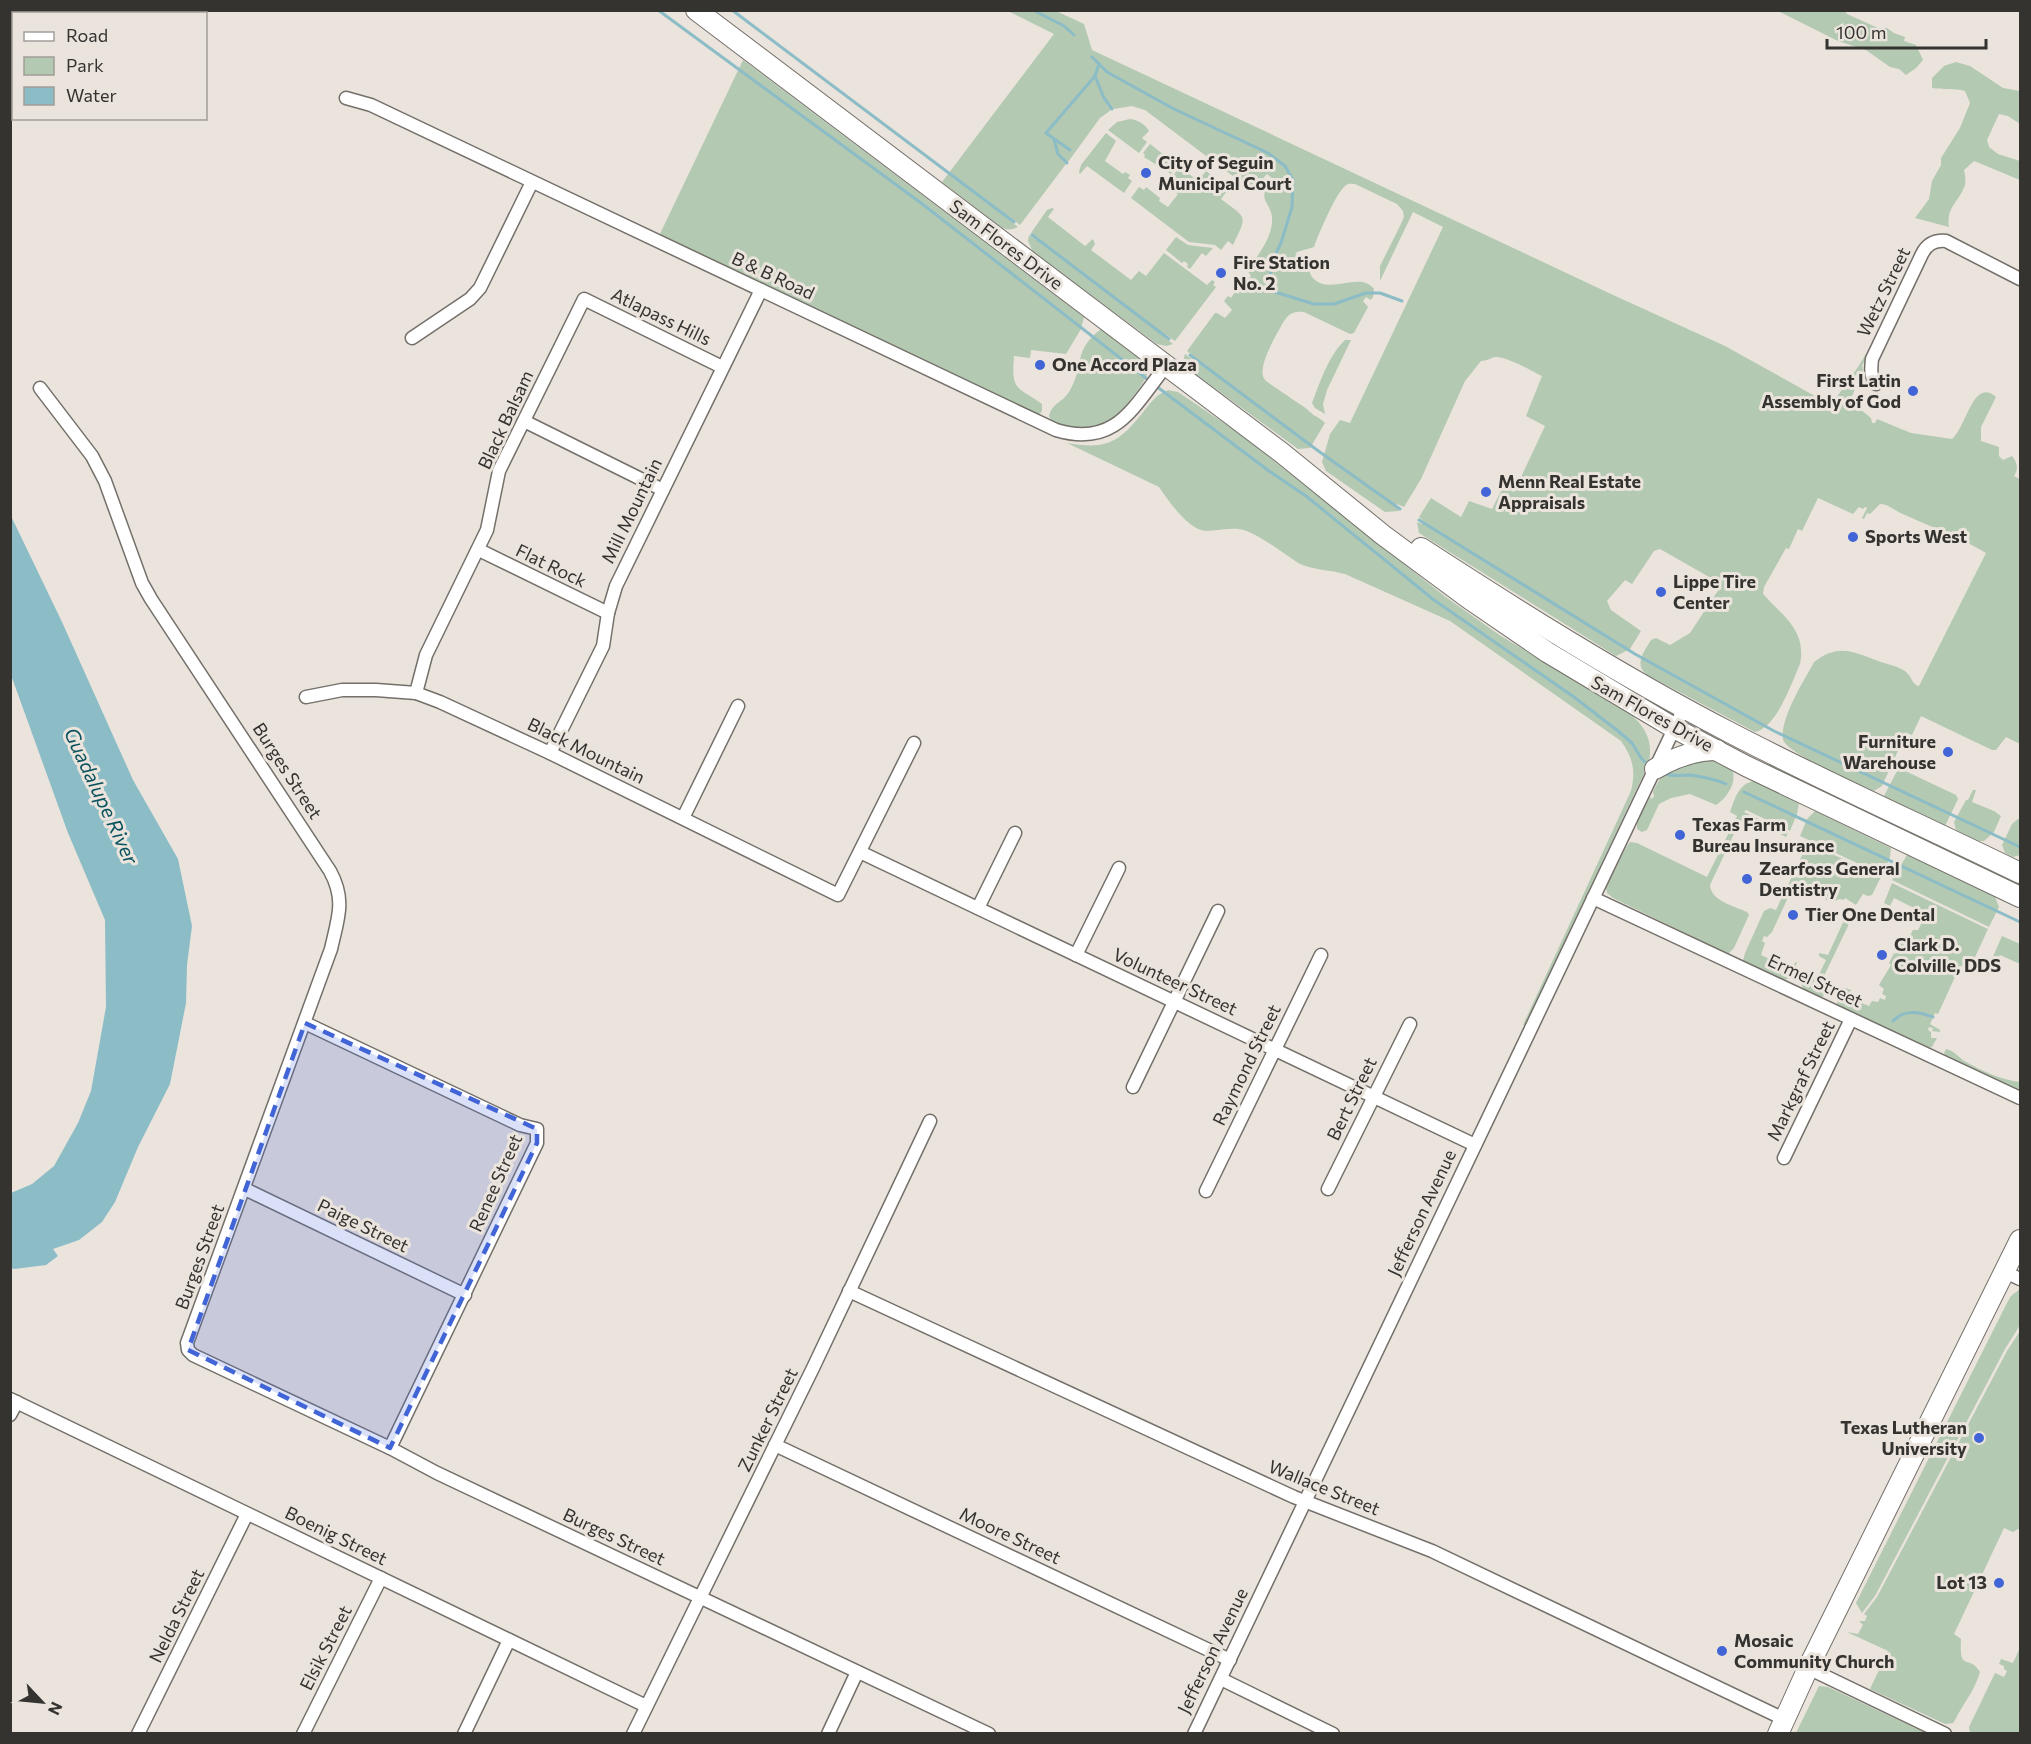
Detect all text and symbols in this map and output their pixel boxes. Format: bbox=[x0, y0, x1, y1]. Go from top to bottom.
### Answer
legend bbox=[12, 12, 207, 120]
scale bar bbox=[1827, 12, 1986, 50]
text: 100 m bbox=[1836, 21, 1886, 43]
text: Road bbox=[66, 24, 108, 46]
text: Park bbox=[66, 54, 104, 76]
text: Water bbox=[66, 84, 117, 106]
place label: City of Seguin Municipal Court bbox=[1158, 151, 1292, 194]
marker: City of Seguin Municipal Court bbox=[1139, 166, 1153, 180]
street label: Sam Flores Drive bbox=[946, 194, 1068, 294]
street label: Wetz Street bbox=[1852, 243, 1914, 340]
street label: B & B Road bbox=[729, 246, 818, 304]
place label: Fire Station No. 2 bbox=[1233, 251, 1330, 294]
marker: Fire Station No. 2 bbox=[1214, 266, 1228, 280]
street label: Atlapass Hills bbox=[608, 282, 715, 350]
place label: One Accord Plaza bbox=[1052, 353, 1197, 375]
marker: One Accord Plaza bbox=[1033, 358, 1047, 372]
street label: Black Balsam bbox=[473, 367, 538, 473]
place label: First Latin Assembly of God bbox=[1761, 369, 1901, 412]
marker: First Latin Assembly of God bbox=[1906, 384, 1920, 398]
street label: Mill Mountain bbox=[596, 454, 666, 567]
place label: Menn Real Estate Appraisals bbox=[1498, 470, 1641, 513]
marker: Menn Real Estate Appraisals bbox=[1479, 485, 1493, 499]
place label: Sports West bbox=[1865, 525, 1967, 547]
marker: Sports West bbox=[1846, 530, 1860, 544]
street label: Flat Rock bbox=[512, 539, 591, 592]
place label: Lippe Tire Center bbox=[1673, 570, 1756, 613]
marker: Lippe Tire Center bbox=[1654, 585, 1668, 599]
street label: Sam Flores Drive bbox=[1588, 670, 1717, 756]
street label: Black Mountain bbox=[524, 712, 649, 788]
street label: Burges Street bbox=[249, 718, 327, 823]
water label: Guadalupe River bbox=[60, 723, 144, 869]
place label: Furniture Warehouse bbox=[1843, 730, 1936, 773]
marker: Furniture Warehouse bbox=[1941, 745, 1955, 759]
place label: Texas Farm Bureau Insurance bbox=[1692, 813, 1834, 856]
marker: Texas Farm Bureau Insurance bbox=[1673, 828, 1687, 842]
place label: Zearfoss General Dentistry bbox=[1759, 857, 1900, 900]
marker: Zearfoss General Dentistry bbox=[1740, 872, 1754, 886]
place label: Tier One Dental bbox=[1805, 903, 1935, 925]
marker: Tier One Dental bbox=[1786, 908, 1800, 922]
place label: Clark D. Colville, DDS bbox=[1894, 933, 2001, 976]
street label: Volunteer Street bbox=[1110, 943, 1241, 1019]
marker: Clark D. Colville, DDS bbox=[1875, 948, 1889, 962]
street label: Ermel Street bbox=[1765, 949, 1866, 1012]
street label: Raymond Street bbox=[1207, 1000, 1285, 1129]
street label: Markgraf Street bbox=[1761, 1017, 1839, 1144]
street label: Bert Street bbox=[1321, 1053, 1381, 1144]
street label: Renee Street bbox=[464, 1130, 526, 1235]
street label: Jefferson Avenue bbox=[1382, 1146, 1460, 1279]
street label: Paige Street bbox=[314, 1194, 413, 1257]
street label: Burges Street bbox=[170, 1201, 228, 1312]
street label: Zunker Street bbox=[732, 1364, 802, 1475]
place label: Texas Lutheran University bbox=[1840, 1416, 1967, 1459]
marker: Texas Lutheran University bbox=[1972, 1431, 1986, 1445]
street label: Wallace Street bbox=[1265, 1455, 1383, 1519]
street label: Boenig Street bbox=[282, 1501, 391, 1569]
street label: Moore Street bbox=[956, 1502, 1065, 1568]
street label: Burges Street bbox=[560, 1503, 669, 1569]
street label: Nelda Street bbox=[144, 1565, 208, 1666]
place label: Lot 13 bbox=[1936, 1571, 1987, 1593]
marker: Lot 13 bbox=[1992, 1576, 2006, 1590]
street label: Jefferson Avenue bbox=[1172, 1584, 1252, 1717]
street label: Elsik Street bbox=[294, 1601, 356, 1694]
place label: Mosaic Community Church bbox=[1734, 1629, 1894, 1672]
marker: Mosaic Community Church bbox=[1715, 1644, 1729, 1658]
north arrow bbox=[12, 1672, 72, 1732]
text: N bbox=[45, 1699, 67, 1718]

